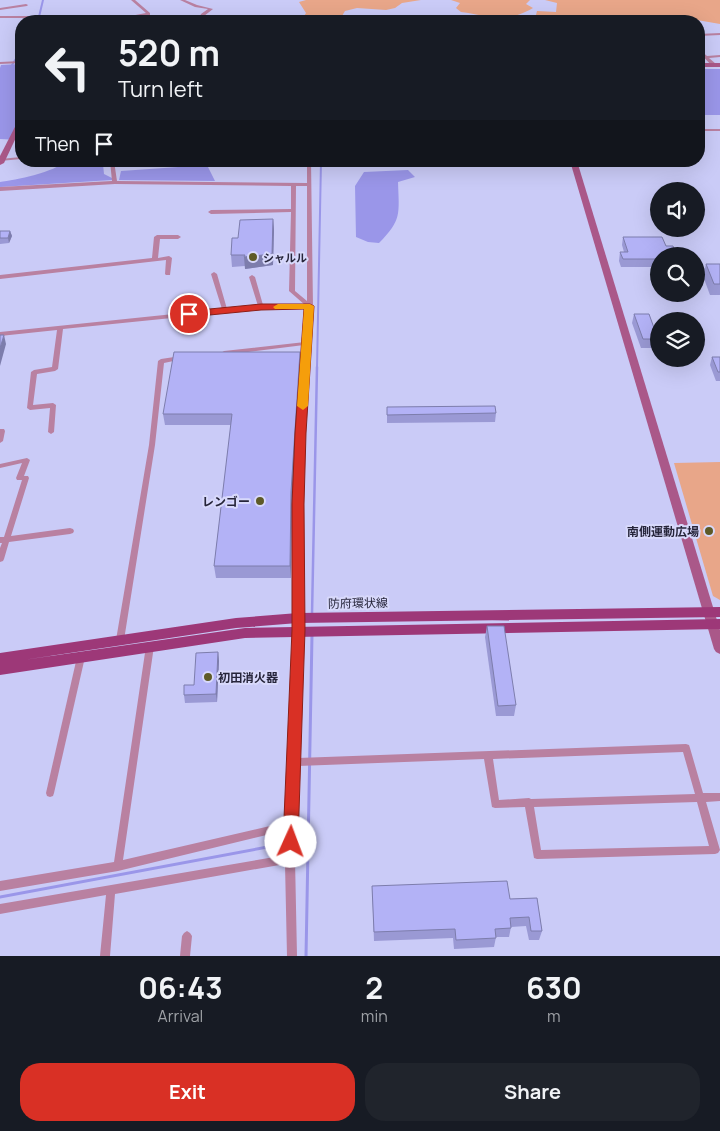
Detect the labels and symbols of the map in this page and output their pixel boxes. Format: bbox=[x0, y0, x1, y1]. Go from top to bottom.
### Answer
place label: シャルル bbox=[263, 250, 307, 265]
marker: シャルル bbox=[247, 251, 259, 263]
pin bbox=[168, 293, 210, 335]
place label: レンゴー bbox=[202, 493, 250, 510]
marker: レンゴー bbox=[254, 495, 266, 507]
place label: 南側運動広場 bbox=[627, 523, 699, 540]
marker: 南側運動広場 bbox=[703, 525, 715, 537]
street label: 防府環状線 bbox=[328, 594, 388, 612]
place label: 初田消火器 bbox=[218, 669, 279, 686]
marker: 初田消火器 bbox=[202, 671, 214, 683]
position arrow bbox=[264, 815, 316, 867]

